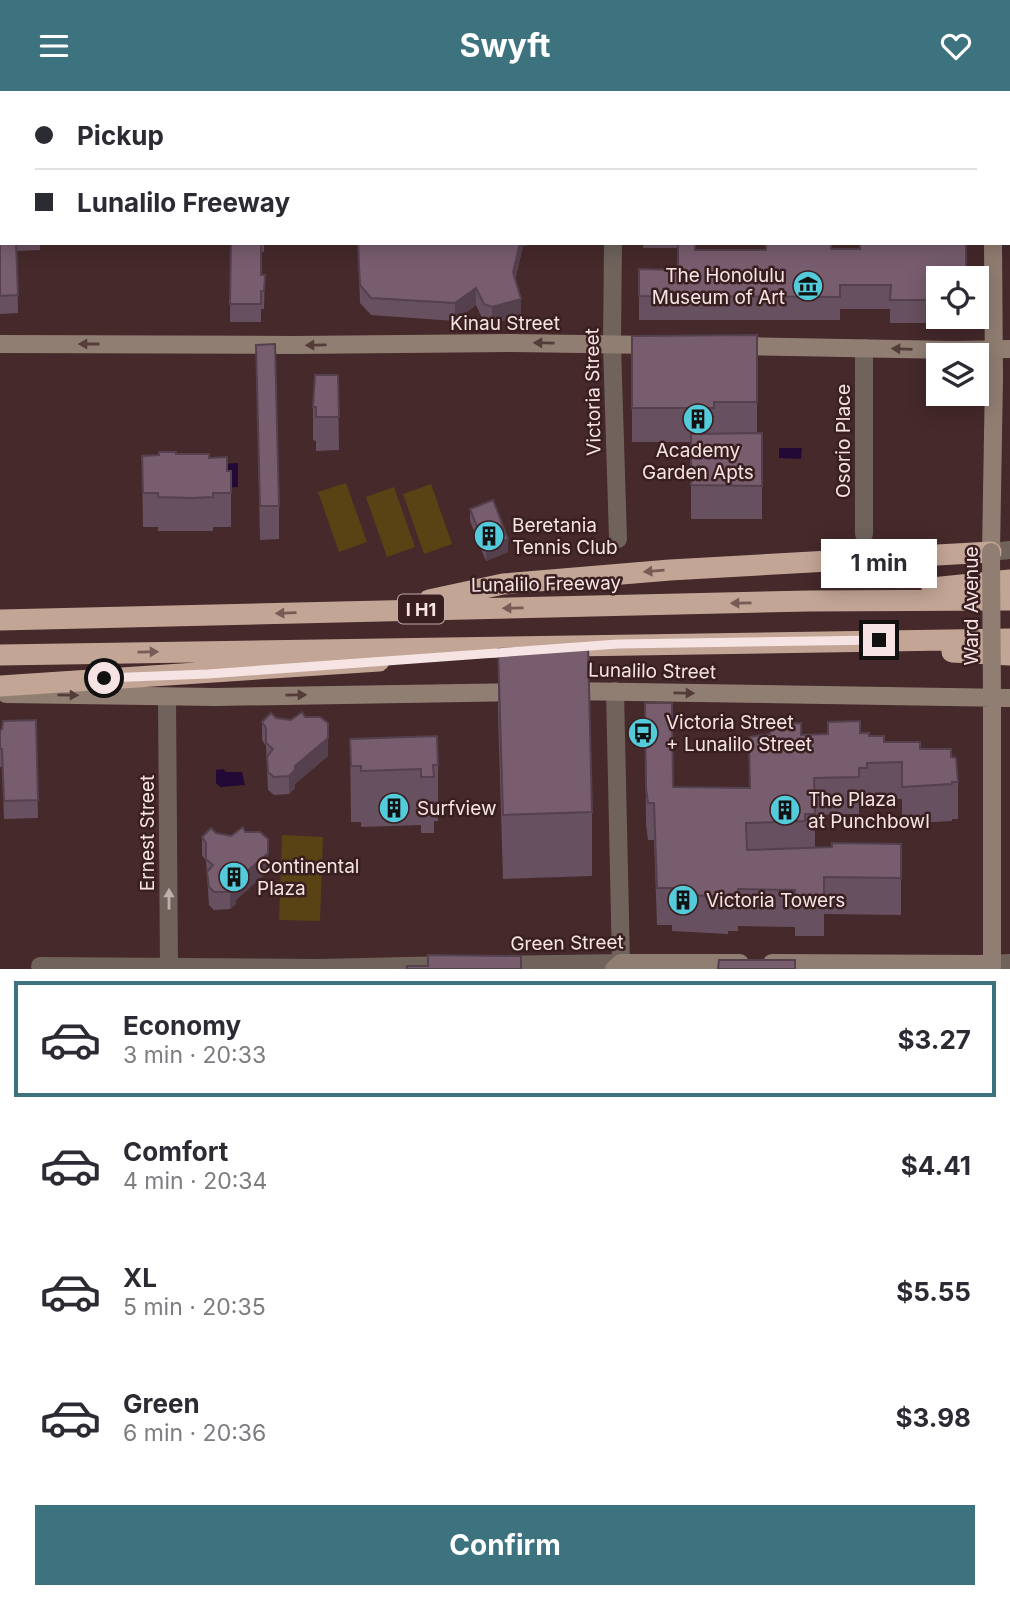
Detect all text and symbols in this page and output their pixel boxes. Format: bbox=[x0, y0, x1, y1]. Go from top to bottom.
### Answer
text: Swyft bbox=[459, 26, 551, 65]
icon: menu bbox=[35, 27, 73, 65]
icon: heart bbox=[937, 27, 975, 65]
text: Pickup bbox=[77, 120, 164, 151]
text: Lunalilo Freeway bbox=[77, 187, 290, 218]
place label: The Honolulu Museum of Art bbox=[652, 264, 785, 309]
map controls bbox=[926, 266, 989, 406]
button: locate bbox=[926, 266, 989, 329]
museum icon: The Honolulu Museum of Art bbox=[791, 269, 825, 303]
street label: Kinau Street bbox=[450, 312, 560, 335]
street label: Victoria Street bbox=[580, 328, 606, 456]
one-way arrow bbox=[78, 338, 100, 350]
one-way arrow bbox=[533, 338, 555, 349]
one-way arrow bbox=[305, 339, 327, 351]
one-way arrow bbox=[890, 343, 912, 355]
button: layers bbox=[926, 343, 989, 406]
street label: Osorio Place bbox=[832, 384, 855, 498]
building icon: Academy Garden Apts bbox=[681, 402, 715, 436]
place label: Academy Garden Apts bbox=[642, 439, 754, 484]
place label: Beretania Tennis Club bbox=[512, 514, 618, 559]
building icon: Beretania Tennis Club bbox=[472, 519, 506, 553]
callout: 1 min bbox=[821, 539, 937, 587]
street label: Ward Avenue bbox=[960, 547, 983, 665]
text: 1 min bbox=[851, 549, 907, 577]
one-way arrow bbox=[643, 566, 665, 577]
street label: Lunalilo Freeway bbox=[471, 571, 622, 597]
road number: I H1 bbox=[398, 595, 444, 623]
one-way arrow bbox=[730, 597, 752, 609]
one-way arrow bbox=[502, 602, 524, 613]
one-way arrow bbox=[275, 607, 297, 618]
route end bbox=[863, 624, 895, 656]
one-way arrow bbox=[137, 647, 159, 658]
street label: Lunalilo Street bbox=[588, 658, 716, 684]
route start bbox=[88, 662, 120, 694]
one-way arrow bbox=[673, 687, 695, 698]
one-way arrow bbox=[57, 690, 79, 701]
one-way arrow bbox=[285, 690, 307, 701]
place label: Victoria Street + Lunalilo Street bbox=[666, 711, 812, 756]
bus stop icon: Victoria Street + Lunalilo Street bbox=[626, 716, 660, 750]
street label: Ernest Street bbox=[136, 775, 159, 891]
place label: The Plaza at Punchbowl bbox=[808, 788, 930, 833]
building icon: Surfview bbox=[377, 791, 411, 825]
building icon: The Plaza at Punchbowl bbox=[768, 793, 802, 827]
place label: Surfview bbox=[417, 797, 496, 820]
place label: Continental Plaza bbox=[257, 855, 359, 900]
building icon: Continental Plaza bbox=[217, 860, 251, 894]
building icon: Victoria Towers bbox=[666, 883, 700, 917]
one-way arrow bbox=[163, 888, 175, 910]
place label: Victoria Towers bbox=[706, 889, 845, 912]
street label: Green Street bbox=[510, 931, 624, 955]
icon: car bbox=[39, 1008, 102, 1071]
text: Economy bbox=[123, 1010, 241, 1041]
text: $3.27 bbox=[898, 1024, 971, 1055]
text: 3 min · 20:33 bbox=[123, 1041, 266, 1069]
icon: car bbox=[39, 1134, 102, 1197]
text: Comfort bbox=[123, 1136, 228, 1167]
text: $4.41 bbox=[901, 1150, 971, 1181]
text: 4 min · 20:34 bbox=[123, 1167, 267, 1195]
icon: car bbox=[39, 1260, 102, 1323]
text: XL bbox=[123, 1262, 157, 1293]
text: $5.55 bbox=[896, 1276, 971, 1307]
text: 5 min · 20:35 bbox=[123, 1293, 266, 1321]
icon: car bbox=[39, 1386, 102, 1449]
text: Green bbox=[123, 1388, 200, 1419]
text: $3.98 bbox=[896, 1402, 971, 1433]
text: 6 min · 20:36 bbox=[123, 1419, 266, 1447]
button: Confirm bbox=[35, 1505, 975, 1585]

